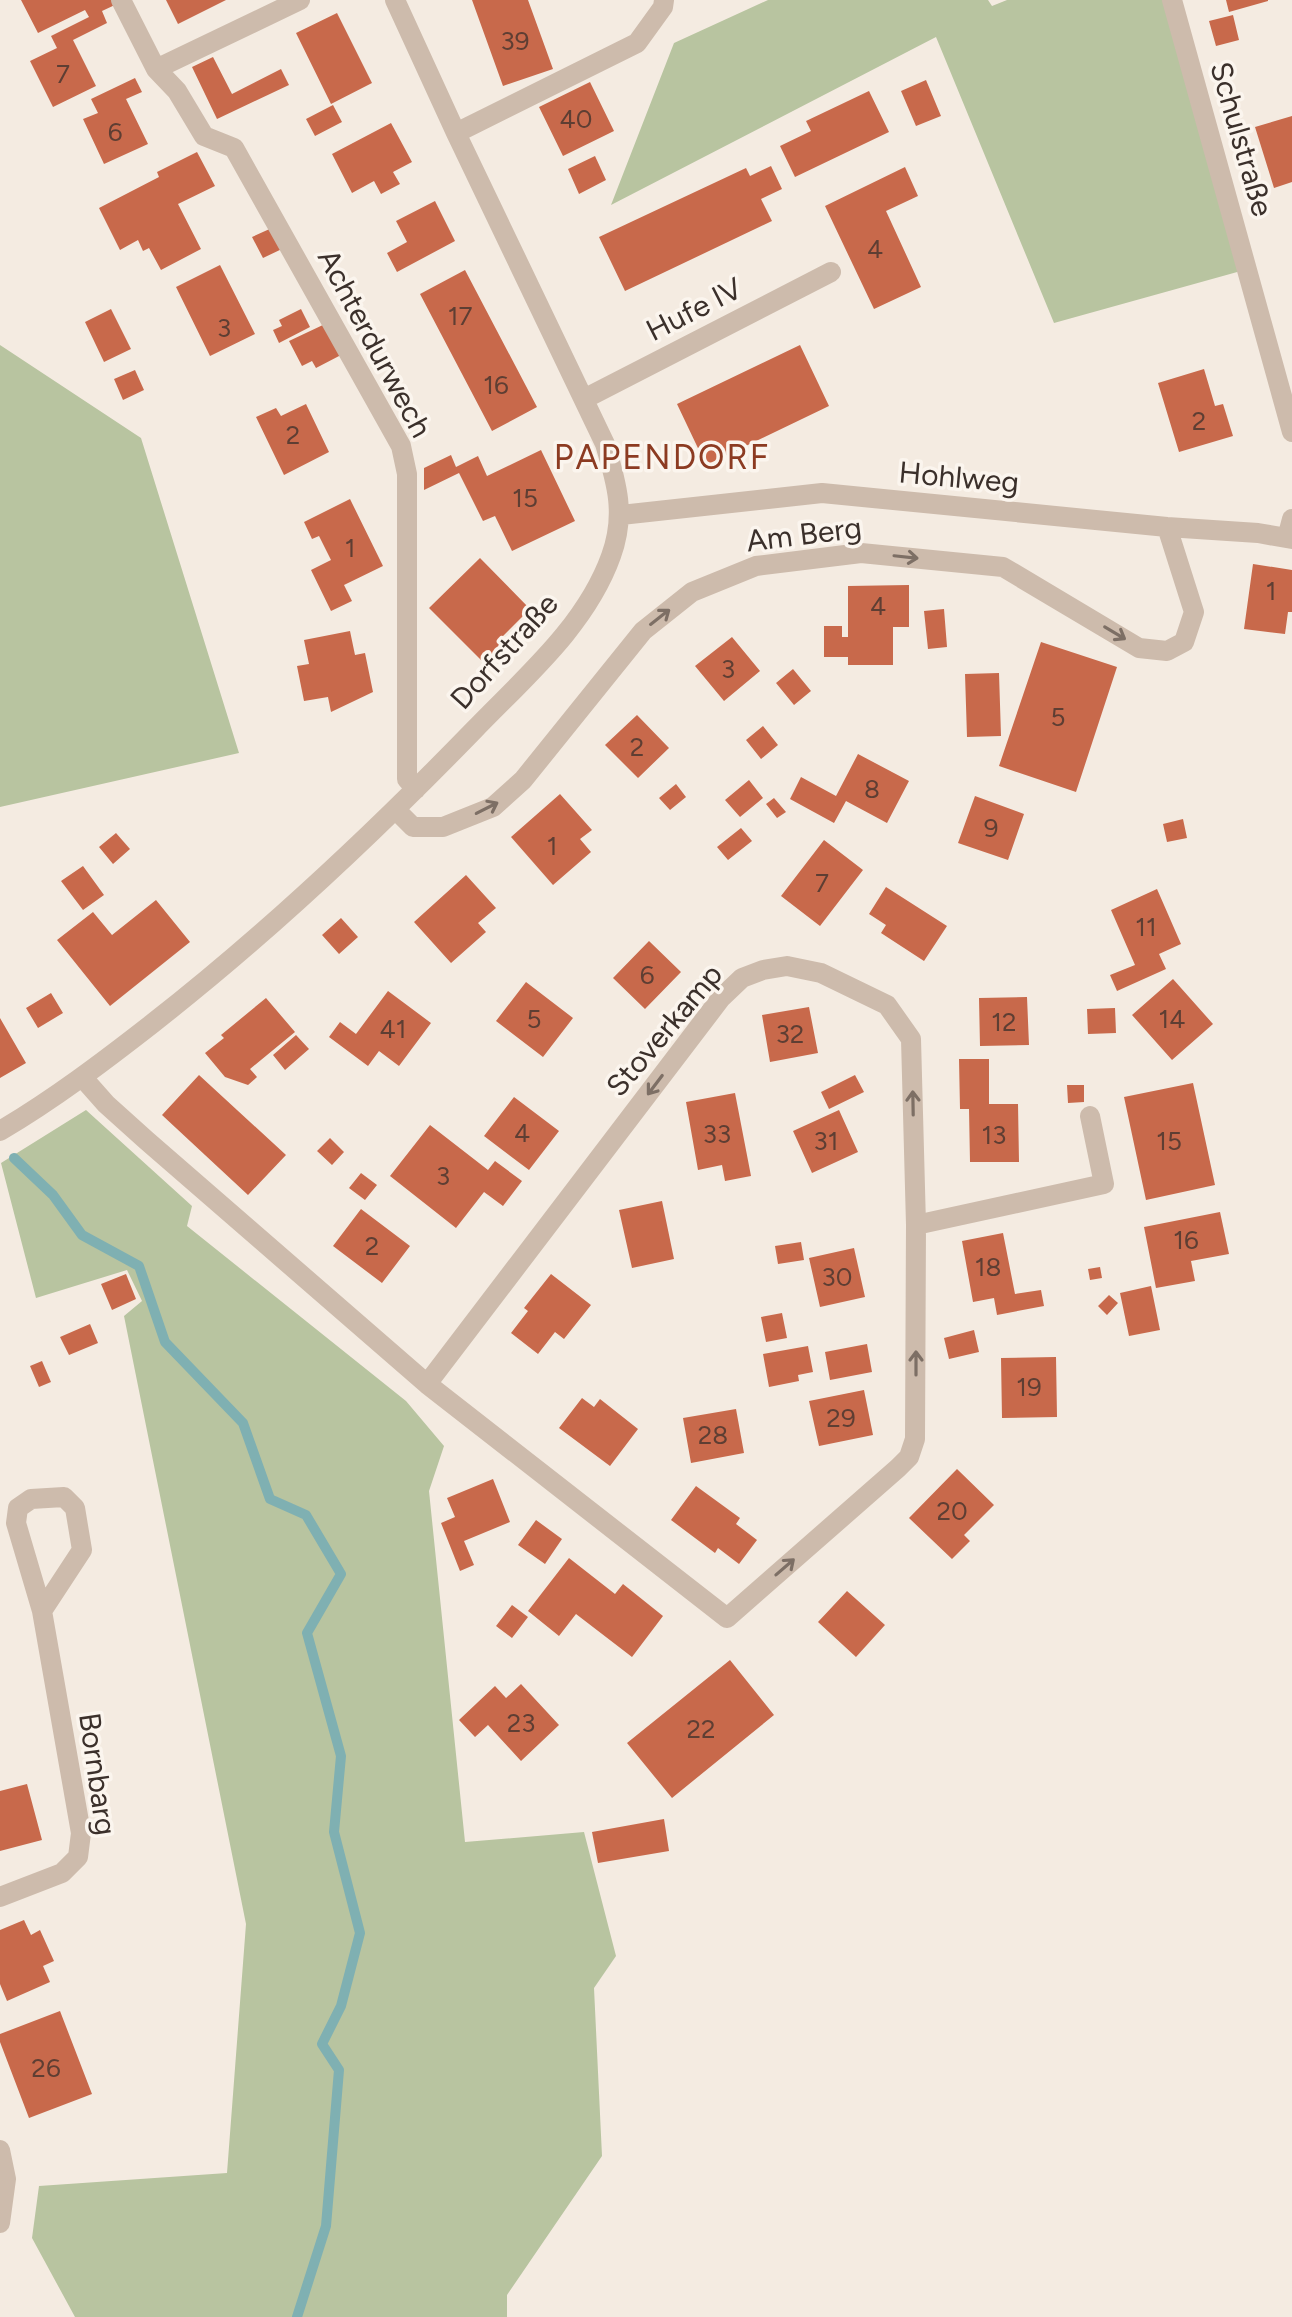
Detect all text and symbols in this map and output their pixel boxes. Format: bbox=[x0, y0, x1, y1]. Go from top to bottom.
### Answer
house number: 39 bbox=[501, 25, 529, 57]
house number: 7 bbox=[56, 58, 70, 90]
street label: Schulstraße bbox=[1202, 58, 1282, 220]
house number: 40 bbox=[560, 103, 592, 135]
house number: 6 bbox=[108, 116, 122, 148]
house number: 4 bbox=[867, 233, 883, 265]
street label: Achterdurwech bbox=[310, 243, 440, 443]
street label: Hufe IV bbox=[640, 269, 748, 349]
house number: 17 bbox=[448, 300, 472, 332]
house number: 3 bbox=[217, 312, 231, 344]
house number: 16 bbox=[483, 369, 509, 401]
house number: 2 bbox=[1192, 405, 1206, 437]
house number: 2 bbox=[286, 419, 300, 451]
district label: PAPENDORF bbox=[554, 437, 770, 478]
street label: Hohlweg bbox=[897, 453, 1021, 501]
house number: 15 bbox=[512, 482, 538, 514]
street label: Am Berg bbox=[744, 509, 864, 559]
house number: 1 bbox=[345, 532, 355, 564]
one-way arrow bbox=[892, 550, 918, 565]
house number: 1 bbox=[1266, 575, 1276, 607]
street label: Dorfstraße bbox=[442, 585, 566, 717]
house number: 4 bbox=[870, 590, 886, 622]
one-way arrow bbox=[649, 608, 670, 625]
one-way arrow bbox=[1103, 626, 1126, 642]
house number: 3 bbox=[721, 653, 735, 685]
house number: 5 bbox=[1051, 701, 1065, 733]
house number: 2 bbox=[630, 731, 644, 763]
house number: 8 bbox=[864, 773, 880, 805]
one-way arrow bbox=[475, 800, 498, 815]
house number: 9 bbox=[984, 812, 998, 844]
house number: 1 bbox=[547, 830, 557, 862]
house number: 7 bbox=[815, 867, 829, 899]
house number: 11 bbox=[1135, 911, 1157, 943]
street label: Stoverkamp bbox=[598, 956, 730, 1104]
house number: 6 bbox=[640, 959, 654, 991]
house number: 5 bbox=[527, 1003, 541, 1035]
house number: 14 bbox=[1159, 1003, 1185, 1035]
house number: 12 bbox=[991, 1006, 1017, 1038]
house number: 41 bbox=[380, 1013, 406, 1045]
house number: 32 bbox=[776, 1018, 804, 1050]
one-way arrow bbox=[646, 1074, 663, 1096]
one-way arrow bbox=[905, 1090, 920, 1117]
house number: 4 bbox=[514, 1117, 530, 1149]
house number: 33 bbox=[703, 1118, 731, 1150]
house number: 13 bbox=[982, 1119, 1006, 1151]
house number: 31 bbox=[814, 1125, 838, 1157]
house number: 15 bbox=[1156, 1125, 1182, 1157]
house number: 3 bbox=[436, 1160, 450, 1192]
house number: 16 bbox=[1173, 1224, 1199, 1256]
house number: 2 bbox=[365, 1230, 379, 1262]
house number: 18 bbox=[975, 1251, 1001, 1283]
house number: 30 bbox=[822, 1261, 852, 1293]
one-way arrow bbox=[908, 1350, 923, 1377]
house number: 19 bbox=[1016, 1371, 1042, 1403]
house number: 29 bbox=[826, 1402, 856, 1434]
house number: 28 bbox=[698, 1419, 728, 1451]
house number: 20 bbox=[936, 1495, 968, 1527]
one-way arrow bbox=[775, 1558, 795, 1576]
house number: 23 bbox=[507, 1707, 535, 1739]
street label: Bornbarg bbox=[71, 1710, 125, 1838]
house number: 22 bbox=[686, 1713, 716, 1745]
house number: 26 bbox=[31, 2052, 61, 2084]

